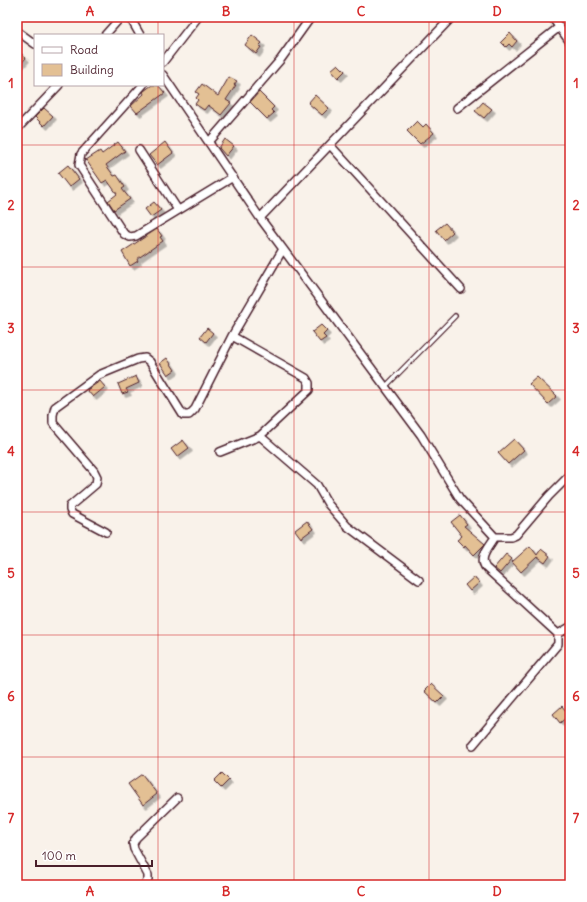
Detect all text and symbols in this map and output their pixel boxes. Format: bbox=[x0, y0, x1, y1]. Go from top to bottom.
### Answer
text: A bbox=[86, 3, 95, 20]
text: B bbox=[222, 3, 231, 20]
text: C bbox=[357, 3, 366, 20]
text: D bbox=[492, 3, 502, 20]
legend bbox=[34, 34, 164, 86]
text: Road bbox=[70, 42, 98, 57]
text: Building bbox=[70, 62, 114, 77]
text: 1 bbox=[8, 75, 14, 92]
text: 1 bbox=[573, 75, 579, 92]
text: 2 bbox=[7, 197, 15, 214]
text: 2 bbox=[572, 197, 580, 214]
text: 3 bbox=[7, 320, 15, 337]
text: 3 bbox=[572, 320, 580, 337]
text: 4 bbox=[7, 443, 15, 460]
text: 4 bbox=[572, 443, 580, 460]
text: 5 bbox=[7, 565, 15, 582]
text: 5 bbox=[572, 565, 580, 582]
text: 6 bbox=[7, 688, 15, 705]
text: 6 bbox=[572, 688, 580, 705]
text: 7 bbox=[8, 810, 15, 827]
text: 7 bbox=[573, 810, 580, 827]
scale bar bbox=[36, 842, 152, 868]
text: 100 m bbox=[42, 848, 76, 863]
text: A bbox=[86, 883, 95, 900]
text: B bbox=[222, 883, 231, 900]
text: C bbox=[357, 883, 366, 900]
text: D bbox=[492, 883, 502, 900]

